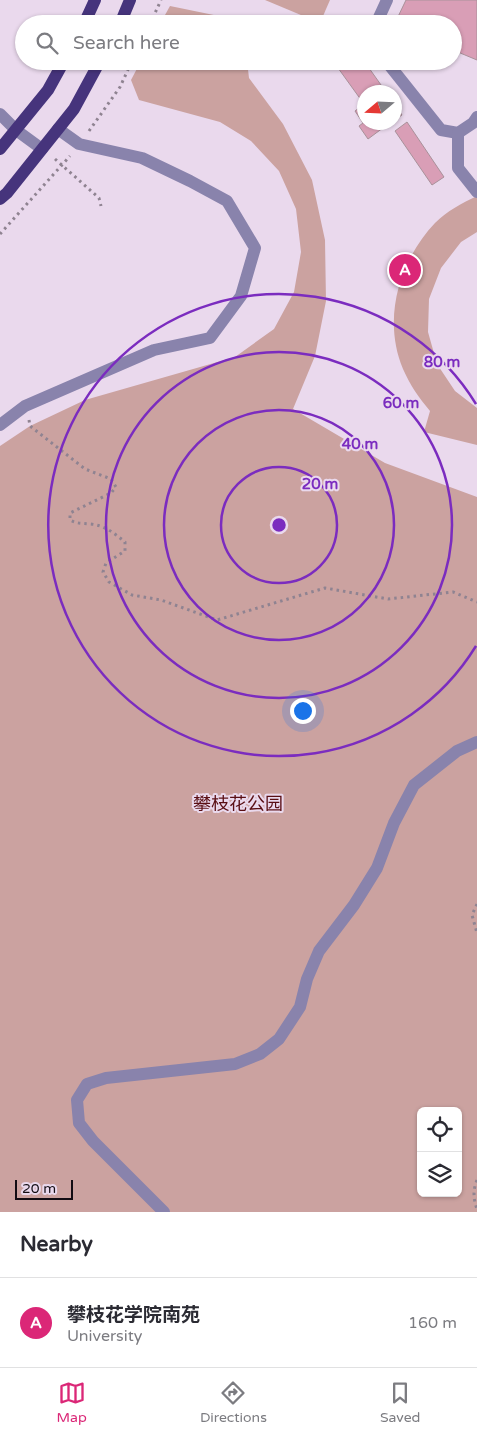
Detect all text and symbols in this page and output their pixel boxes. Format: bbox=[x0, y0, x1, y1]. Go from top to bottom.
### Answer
search box bbox=[15, 15, 462, 70]
icon: search bbox=[33, 29, 61, 57]
text: Search here bbox=[73, 32, 180, 54]
north arrow bbox=[357, 85, 402, 130]
pin: A bbox=[389, 251, 421, 289]
text: 80 m bbox=[424, 353, 460, 371]
text: 60 m bbox=[383, 394, 419, 412]
text: 40 m bbox=[342, 435, 378, 453]
text: 20 m bbox=[302, 475, 338, 493]
centre of rings bbox=[270, 516, 288, 534]
your location bbox=[290, 698, 316, 724]
park label: 攀枝花公园 bbox=[193, 793, 283, 815]
map controls bbox=[417, 1107, 462, 1197]
button: locate bbox=[417, 1107, 462, 1152]
button: layers bbox=[417, 1152, 462, 1197]
scale bar bbox=[15, 1177, 72, 1200]
text: 20 m bbox=[22, 1180, 56, 1197]
text: Nearby bbox=[20, 1232, 93, 1257]
text: 攀枝花学院南苑 bbox=[67, 1304, 200, 1326]
text: A bbox=[30, 1313, 42, 1333]
text: 160 m bbox=[408, 1313, 457, 1333]
text: University bbox=[67, 1326, 142, 1346]
tab: Map bbox=[57, 1379, 87, 1426]
tab: Directions bbox=[200, 1379, 267, 1426]
tab: Saved bbox=[380, 1379, 420, 1426]

